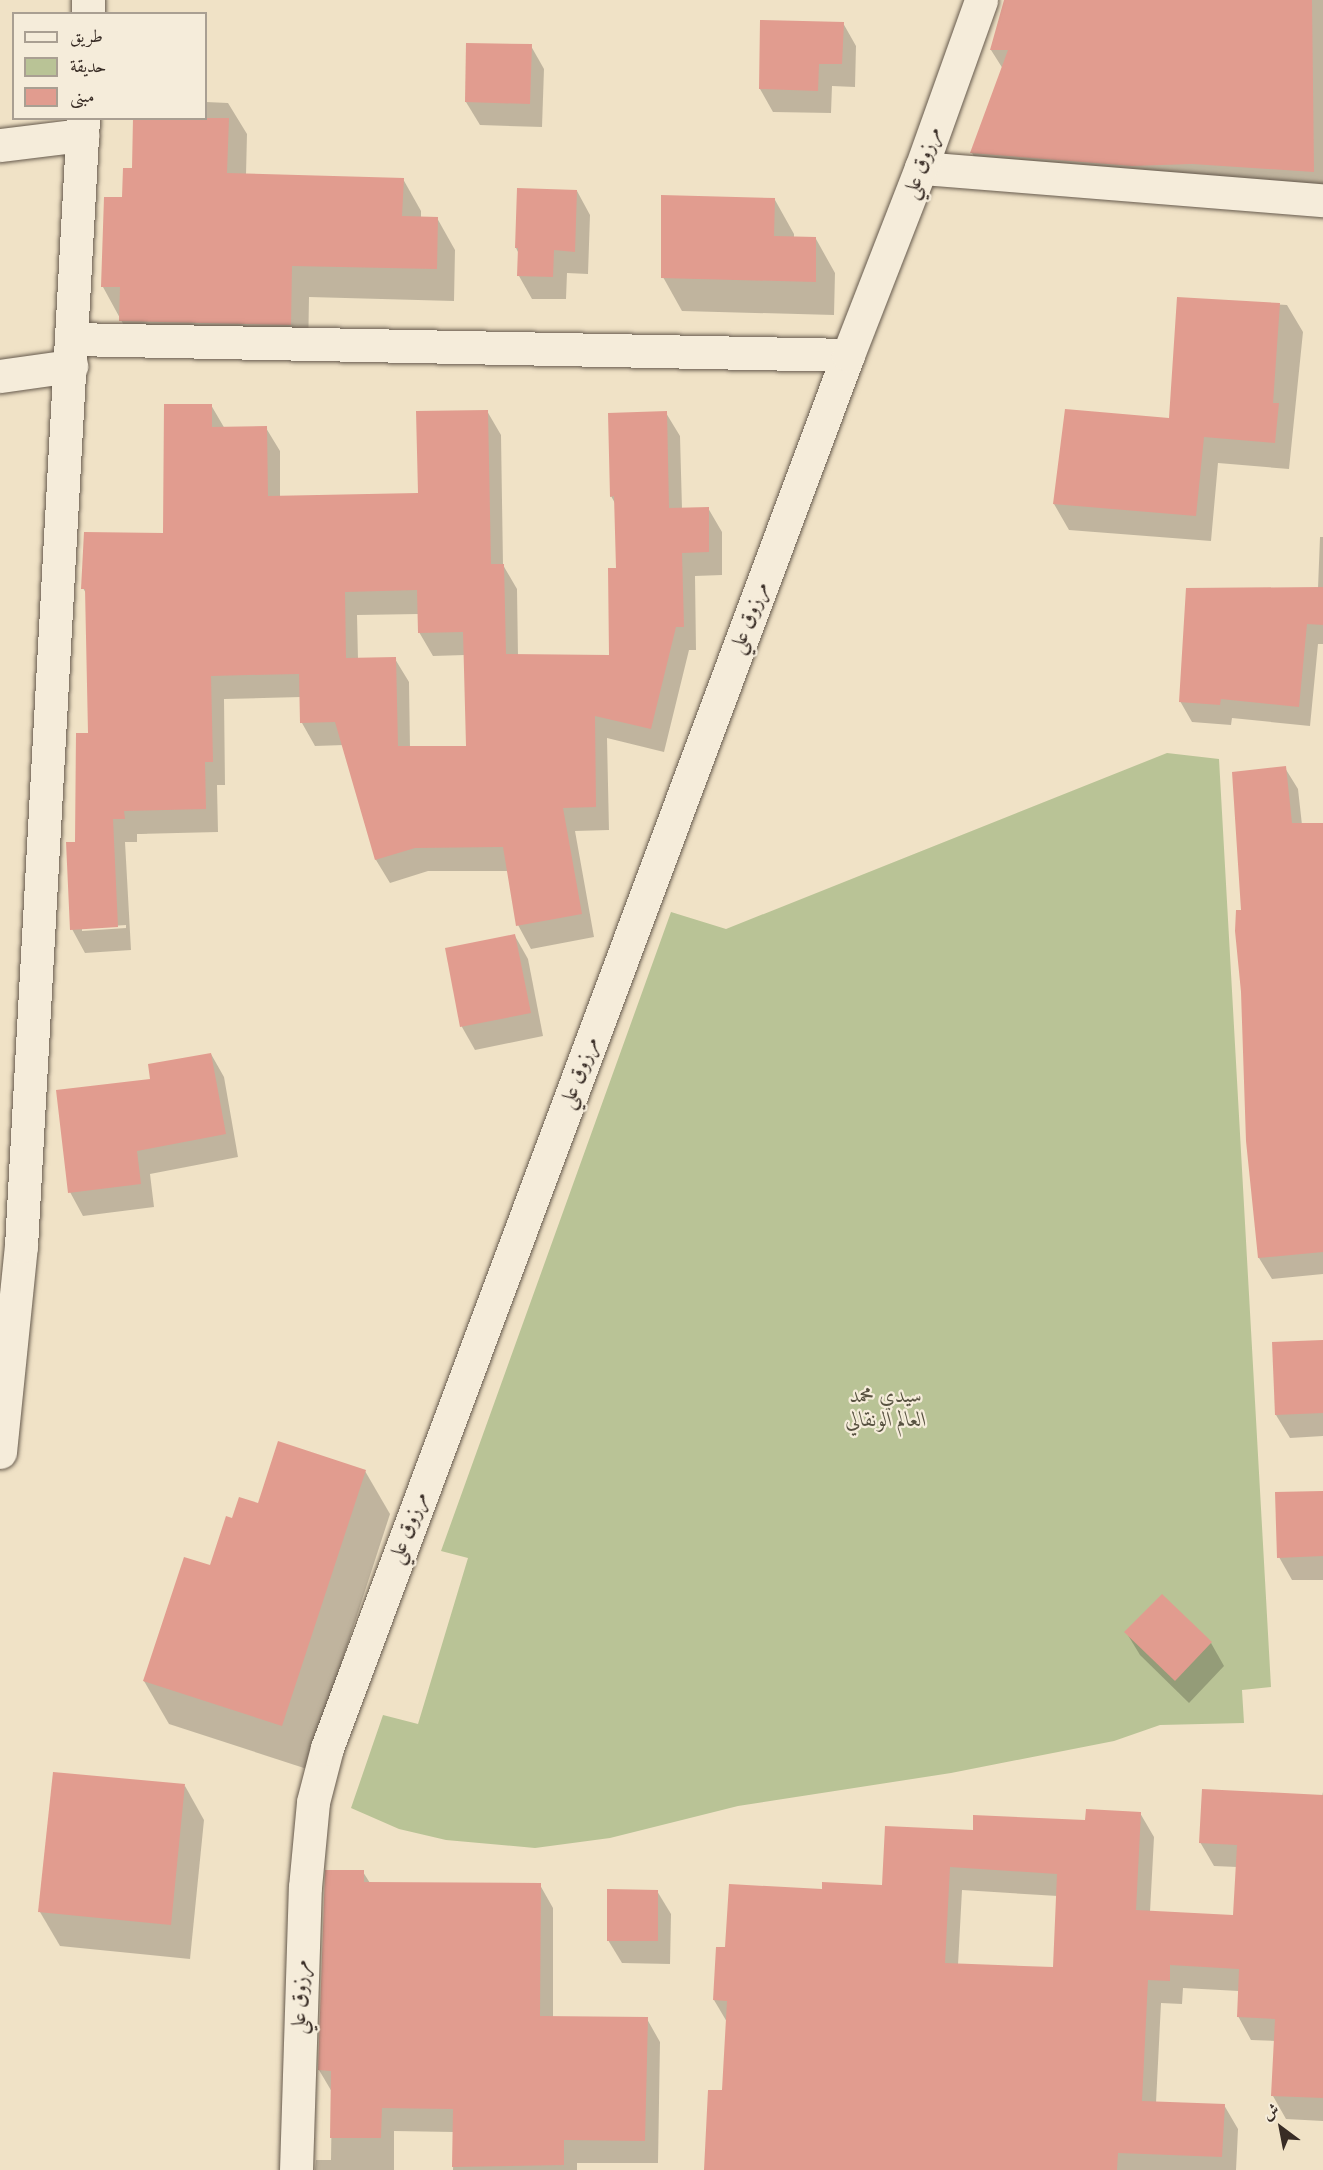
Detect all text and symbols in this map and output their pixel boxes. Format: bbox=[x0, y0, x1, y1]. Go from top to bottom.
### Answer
legend bbox=[12, 12, 207, 120]
text: طريق bbox=[70, 26, 103, 49]
text: حديقة bbox=[70, 56, 106, 79]
text: مبنى bbox=[70, 86, 95, 109]
street label: مرزوق علي bbox=[898, 123, 948, 203]
street label: مرزوق علي bbox=[725, 578, 775, 658]
street label: مرزوق علي bbox=[555, 1033, 605, 1113]
park label: سيدي محمد العالم الونقالي bbox=[845, 1384, 927, 1434]
street label: مرزوق علي bbox=[384, 1488, 434, 1568]
street label: مرزوق علي bbox=[287, 1959, 315, 2035]
north arrow bbox=[1251, 2098, 1311, 2158]
text: ش bbox=[1259, 2100, 1283, 2125]

